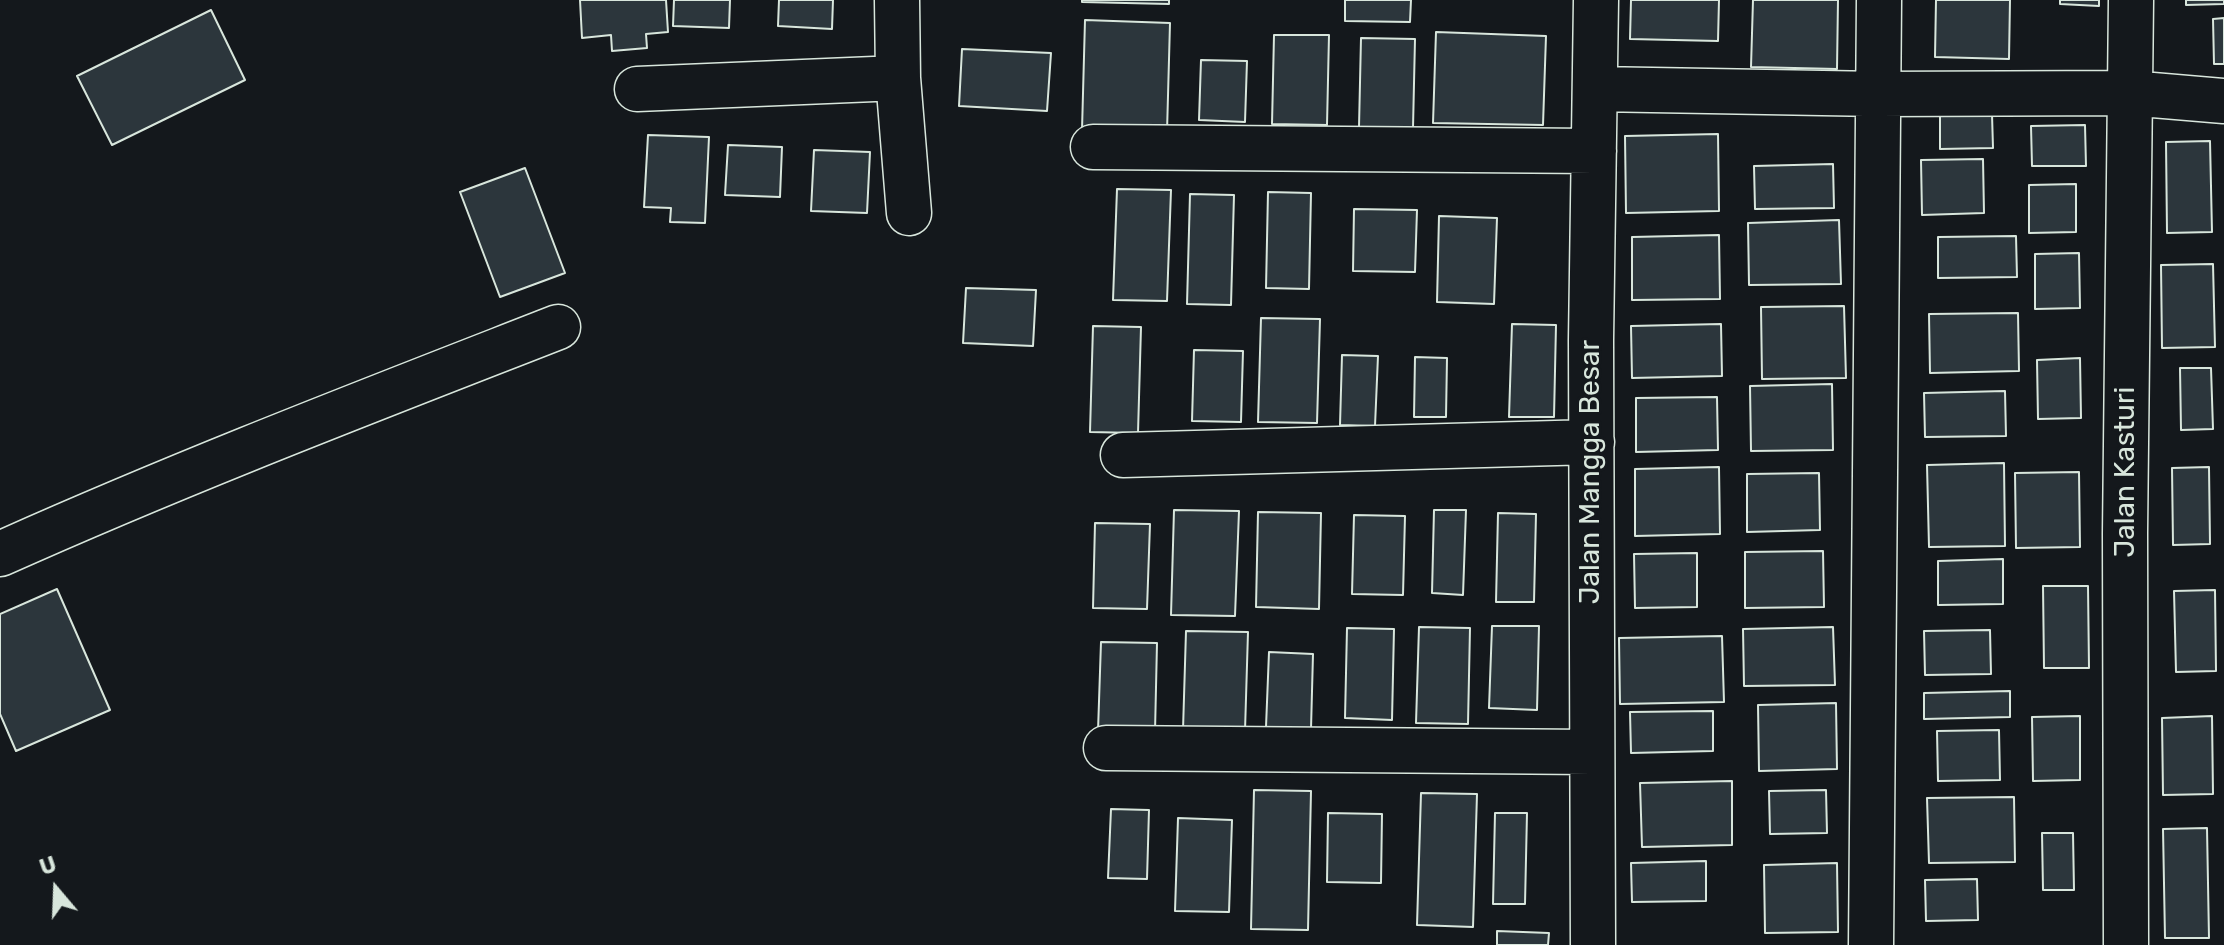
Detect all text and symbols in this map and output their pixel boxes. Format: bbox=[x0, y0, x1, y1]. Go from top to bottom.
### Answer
street label: Jalan Mangga Besar bbox=[1574, 340, 1608, 604]
street label: Jalan Kasturi bbox=[2109, 387, 2143, 557]
north arrow bbox=[16, 849, 96, 929]
text: U bbox=[36, 850, 60, 881]

